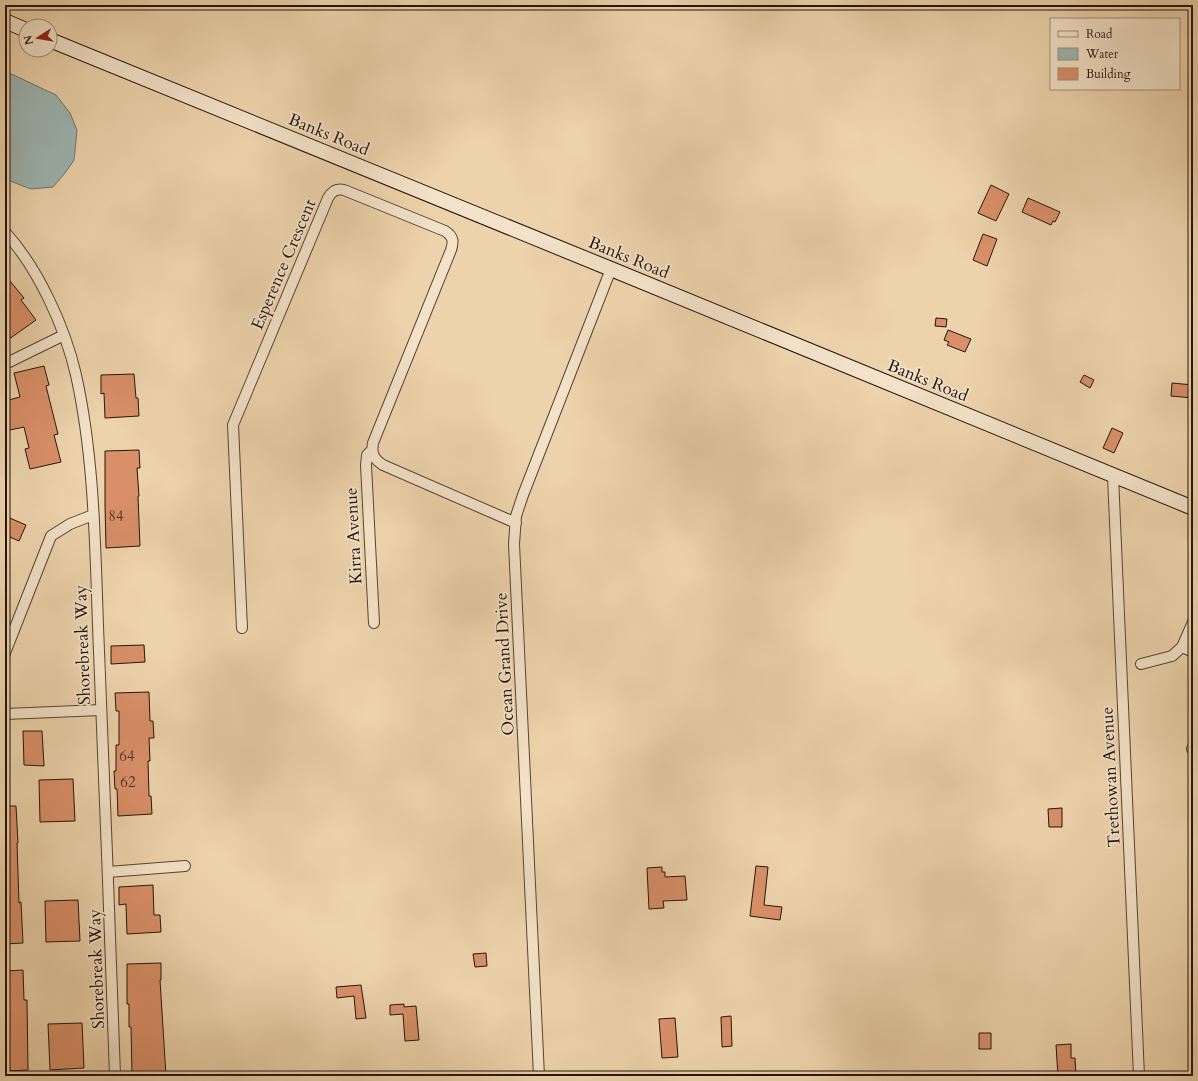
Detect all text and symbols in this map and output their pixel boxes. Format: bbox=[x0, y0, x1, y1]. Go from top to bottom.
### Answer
north arrow bbox=[18, 18, 58, 58]
legend bbox=[1050, 18, 1180, 90]
text: Road bbox=[1086, 26, 1113, 42]
text: N bbox=[20, 33, 37, 46]
text: Water bbox=[1085, 46, 1119, 62]
text: Building bbox=[1086, 66, 1131, 82]
street label: Banks Road bbox=[285, 108, 373, 161]
street label: Esperence Crescent bbox=[246, 195, 322, 333]
street label: Banks Road bbox=[585, 231, 673, 284]
street label: Banks Road bbox=[884, 354, 972, 407]
street label: Kirra Avenue bbox=[339, 487, 368, 585]
house number: 84 bbox=[108, 506, 124, 526]
street label: Shorebreak Way bbox=[69, 585, 96, 705]
street label: Ocean Grand Drive bbox=[489, 592, 520, 736]
street label: Trethowan Avenue bbox=[1095, 706, 1126, 848]
house number: 64 bbox=[119, 746, 135, 766]
house number: 62 bbox=[120, 772, 136, 792]
street label: Shorebreak Way bbox=[83, 909, 110, 1029]

